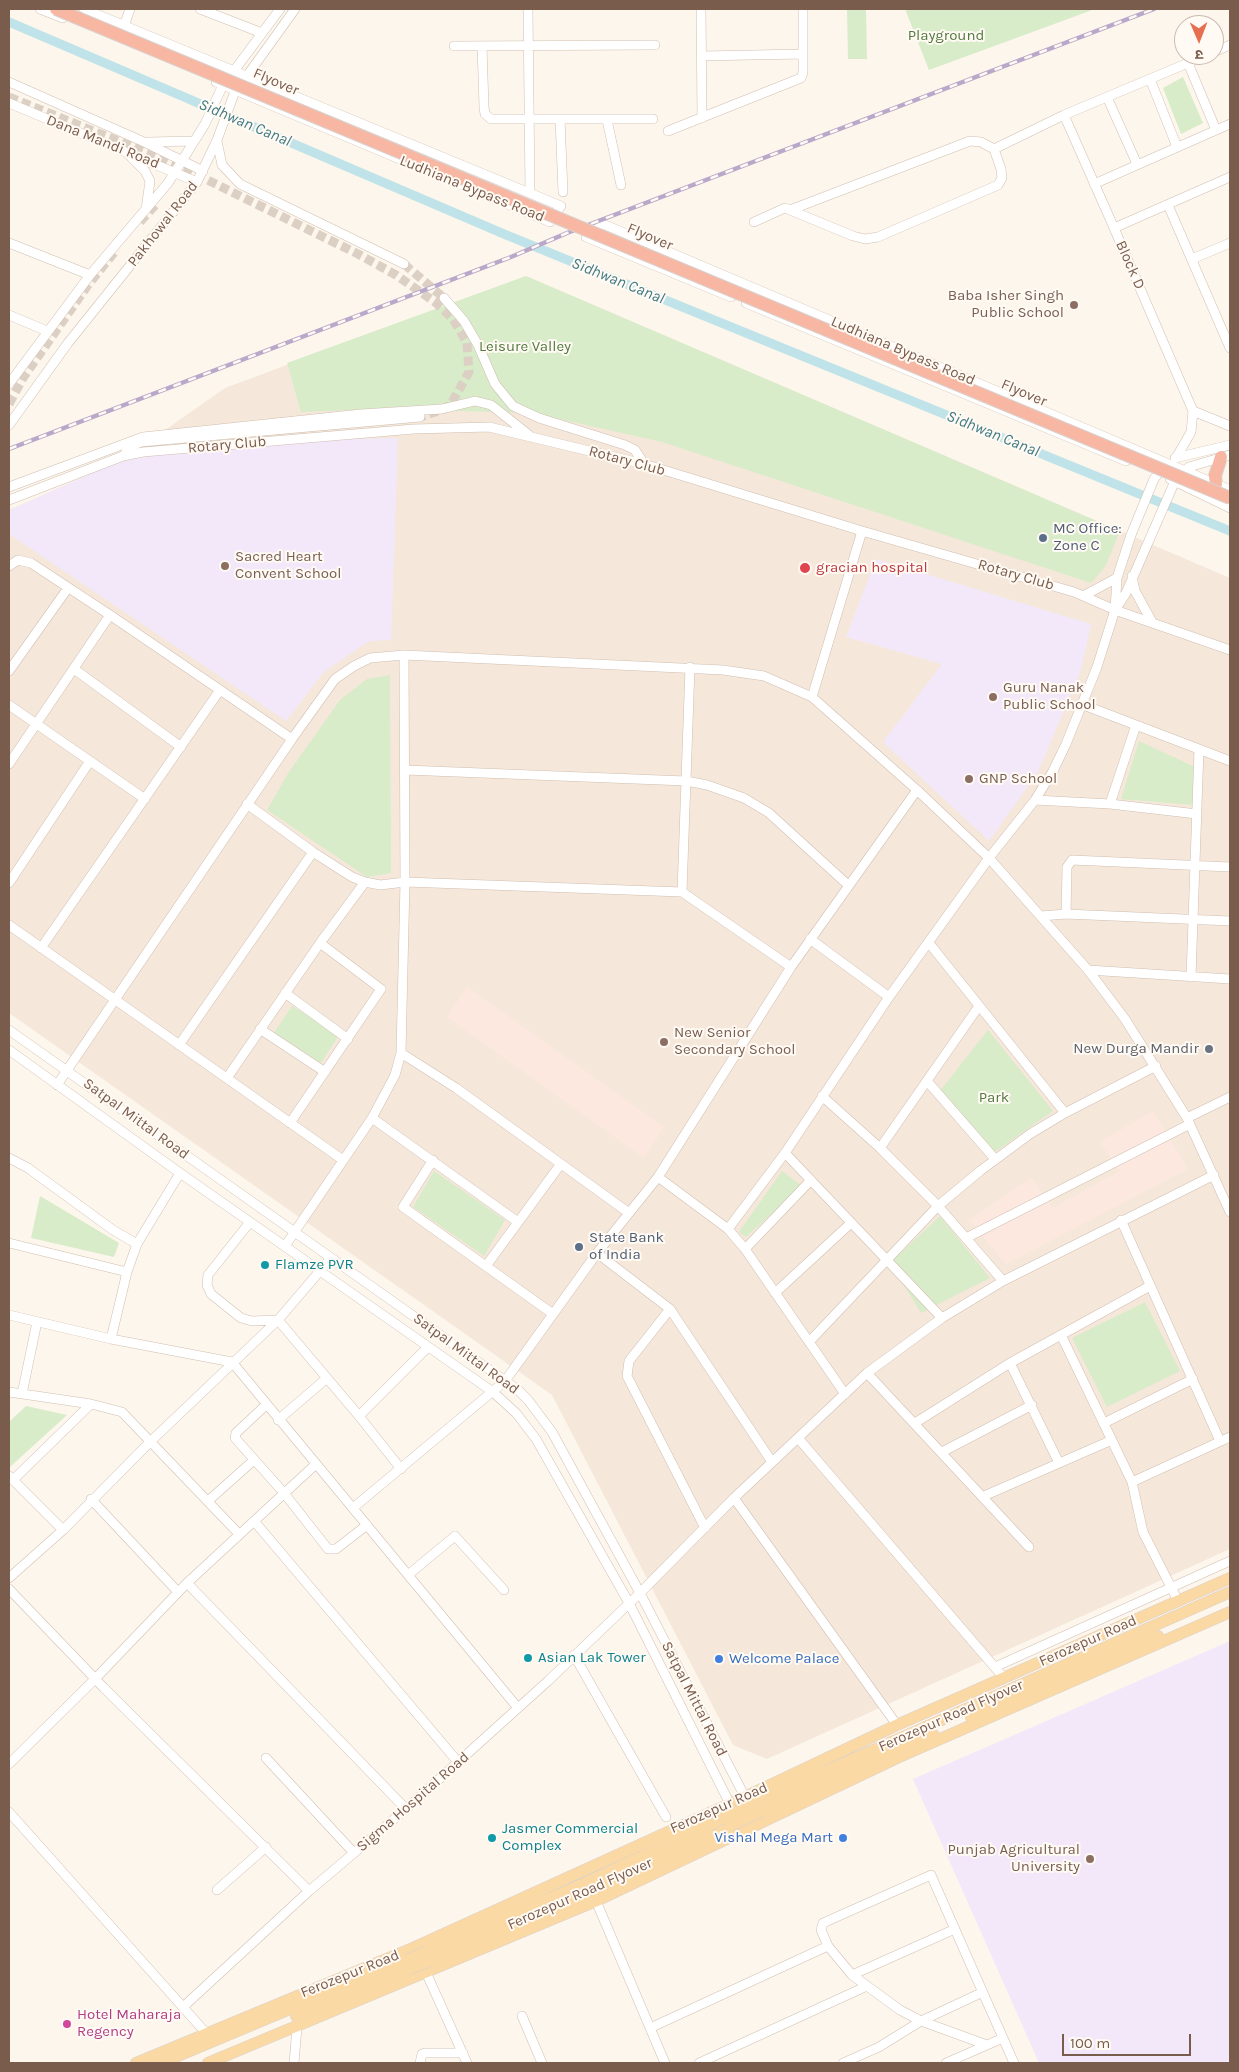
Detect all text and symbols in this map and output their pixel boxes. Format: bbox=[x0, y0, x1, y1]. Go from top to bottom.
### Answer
north arrow bbox=[1174, 15, 1224, 65]
park label: Playground bbox=[908, 27, 984, 45]
text: उ bbox=[1195, 46, 1204, 63]
street label: Flyover bbox=[250, 64, 302, 100]
water label: Sidhwan Canal bbox=[196, 95, 294, 151]
street label: Dana Mandi Road bbox=[44, 111, 162, 173]
street label: Ludhiana Bypass Road bbox=[397, 152, 547, 226]
street label: Pakhowal Road bbox=[124, 178, 202, 270]
street label: Flyover bbox=[624, 219, 676, 255]
street label: Block D bbox=[1111, 238, 1149, 292]
water label: Sidhwan Canal bbox=[569, 254, 667, 308]
place label: Baba Isher Singh Public School bbox=[948, 287, 1064, 322]
marker: Baba Isher Singh Public School bbox=[1068, 299, 1080, 311]
street label: Ludhiana Bypass Road bbox=[828, 312, 978, 390]
park label: Leisure Valley bbox=[479, 338, 571, 356]
street label: Flyover bbox=[998, 375, 1050, 411]
water label: Sidhwan Canal bbox=[944, 407, 1042, 461]
street label: Rotary Club bbox=[187, 433, 267, 457]
street label: Rotary Club bbox=[587, 442, 667, 480]
place label: MC Office: Zone C bbox=[1053, 520, 1122, 555]
marker: MC Office: Zone C bbox=[1037, 532, 1049, 544]
place label: Sacred Heart Convent School bbox=[235, 548, 341, 583]
street label: Rotary Club bbox=[976, 556, 1056, 594]
place label: gracian hospital bbox=[816, 559, 928, 577]
marker: Sacred Heart Convent School bbox=[219, 560, 231, 572]
marker: gracian hospital bbox=[798, 561, 812, 575]
place label: Guru Nanak Public School bbox=[1003, 679, 1096, 714]
marker: Guru Nanak Public School bbox=[987, 691, 999, 703]
place label: GNP School bbox=[979, 770, 1057, 788]
marker: GNP School bbox=[963, 773, 975, 785]
place label: New Senior Secondary School bbox=[674, 1024, 795, 1059]
marker: New Senior Secondary School bbox=[658, 1036, 670, 1048]
place label: New Durga Mandir bbox=[1073, 1040, 1199, 1058]
marker: New Durga Mandir bbox=[1203, 1043, 1215, 1055]
street label: Satpal Mittal Road bbox=[79, 1074, 193, 1164]
park label: Park bbox=[979, 1089, 1009, 1107]
place label: State Bank of India bbox=[589, 1229, 664, 1264]
marker: State Bank of India bbox=[573, 1241, 585, 1253]
place label: Flamze PVR bbox=[275, 1256, 354, 1274]
marker: Flamze PVR bbox=[259, 1259, 271, 1271]
street label: Satpal Mittal Road bbox=[409, 1309, 523, 1399]
street label: Ferozepur Road bbox=[1036, 1611, 1140, 1671]
street label: Satpal Mittal Road bbox=[657, 1638, 731, 1760]
place label: Asian Lak Tower bbox=[538, 1649, 646, 1667]
place label: Welcome Palace bbox=[729, 1650, 840, 1668]
marker: Asian Lak Tower bbox=[522, 1652, 534, 1664]
marker: Welcome Palace bbox=[713, 1653, 725, 1665]
street label: Ferozepur Road Flyover bbox=[876, 1676, 1026, 1756]
street label: Sigma Hospital Road bbox=[353, 1748, 473, 1856]
street label: Ferozepur Road bbox=[667, 1778, 771, 1838]
place label: Jasmer Commercial Complex bbox=[502, 1820, 638, 1855]
place label: Vishal Mega Mart bbox=[714, 1829, 833, 1847]
marker: Jasmer Commercial Complex bbox=[486, 1832, 498, 1844]
marker: Vishal Mega Mart bbox=[837, 1832, 849, 1844]
place label: Punjab Agricultural University bbox=[948, 1841, 1080, 1876]
marker: Punjab Agricultural University bbox=[1084, 1853, 1096, 1865]
street label: Ferozepur Road Flyover bbox=[505, 1854, 655, 1934]
street label: Ferozepur Road bbox=[298, 1946, 402, 2002]
place label: Hotel Maharaja Regency bbox=[77, 2006, 181, 2041]
marker: Hotel Maharaja Regency bbox=[61, 2018, 73, 2030]
scale bar bbox=[1064, 2024, 1193, 2056]
text: 100 m bbox=[1070, 2034, 1110, 2052]

